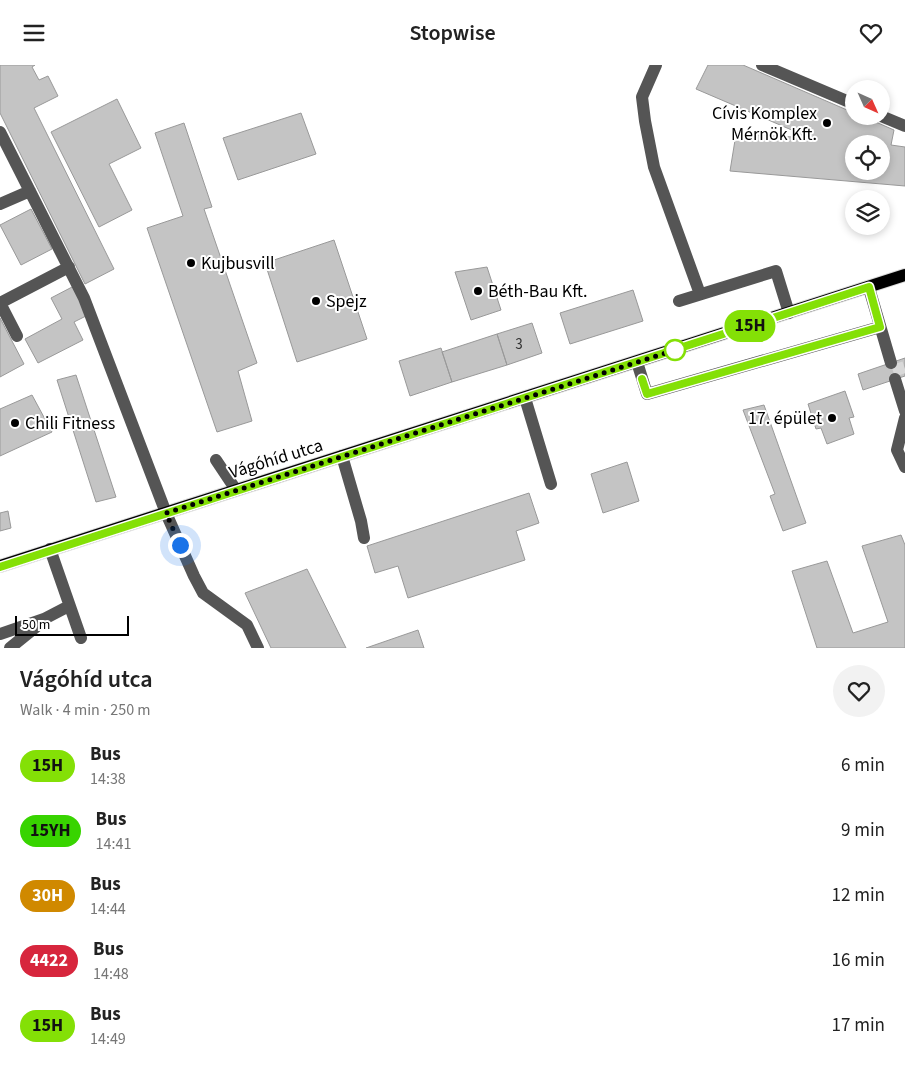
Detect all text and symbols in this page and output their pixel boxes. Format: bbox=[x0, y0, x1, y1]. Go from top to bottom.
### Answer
text: Stopwise bbox=[409, 17, 496, 49]
icon: menu bbox=[20, 19, 48, 47]
icon: heart bbox=[857, 19, 885, 47]
north arrow bbox=[845, 80, 890, 125]
map controls bbox=[845, 80, 890, 235]
place label: Cívis Komplex Mérnök Kft. bbox=[712, 101, 817, 147]
marker: Cívis Komplex Mérnök Kft. bbox=[821, 117, 833, 129]
button: locate bbox=[845, 135, 890, 180]
button: layers bbox=[845, 190, 890, 235]
place label: Kujbusvill bbox=[201, 251, 275, 276]
marker: Kujbusvill bbox=[185, 257, 197, 269]
place label: Béth-Bau Kft. bbox=[488, 279, 588, 304]
marker: Béth-Bau Kft. bbox=[472, 285, 484, 297]
place label: Spejz bbox=[326, 289, 367, 314]
marker: Spejz bbox=[310, 295, 322, 307]
line badge: 15H bbox=[721, 310, 779, 342]
text: 15H bbox=[734, 313, 766, 338]
house number: 3 bbox=[515, 334, 523, 355]
unlabelled marker bbox=[664, 339, 686, 361]
place label: 17. épület bbox=[748, 406, 822, 431]
place label: Chili Fitness bbox=[25, 411, 115, 436]
marker: 17. épület bbox=[826, 412, 838, 424]
marker: Chili Fitness bbox=[9, 417, 21, 429]
street label: Vágóhíd utca bbox=[226, 433, 326, 485]
your location bbox=[168, 533, 193, 558]
scale bar bbox=[15, 613, 129, 636]
text: 50 m bbox=[22, 615, 50, 635]
text: Vágóhíd utca bbox=[20, 662, 153, 697]
button: heart bbox=[833, 665, 885, 717]
text: Walk · 4 min · 250 m bbox=[20, 699, 151, 721]
text: Bus bbox=[90, 741, 121, 768]
text: 6 min bbox=[841, 752, 885, 779]
text: 15H bbox=[32, 753, 63, 778]
text: 14:38 bbox=[90, 768, 126, 790]
text: Bus bbox=[96, 806, 126, 833]
text: 9 min bbox=[841, 817, 885, 844]
text: 15YH bbox=[30, 818, 71, 843]
text: 14:41 bbox=[96, 833, 131, 855]
text: Bus bbox=[90, 871, 121, 898]
text: 12 min bbox=[831, 882, 885, 909]
text: 30H bbox=[32, 883, 63, 908]
text: 14:44 bbox=[90, 898, 126, 920]
text: Bus bbox=[93, 936, 124, 963]
text: 16 min bbox=[831, 947, 885, 974]
text: 4422 bbox=[30, 948, 68, 973]
text: 14:48 bbox=[93, 963, 129, 985]
text: Bus bbox=[90, 1001, 121, 1028]
text: 17 min bbox=[831, 1012, 885, 1039]
text: 15H bbox=[32, 1013, 63, 1038]
text: 14:49 bbox=[90, 1028, 126, 1050]

